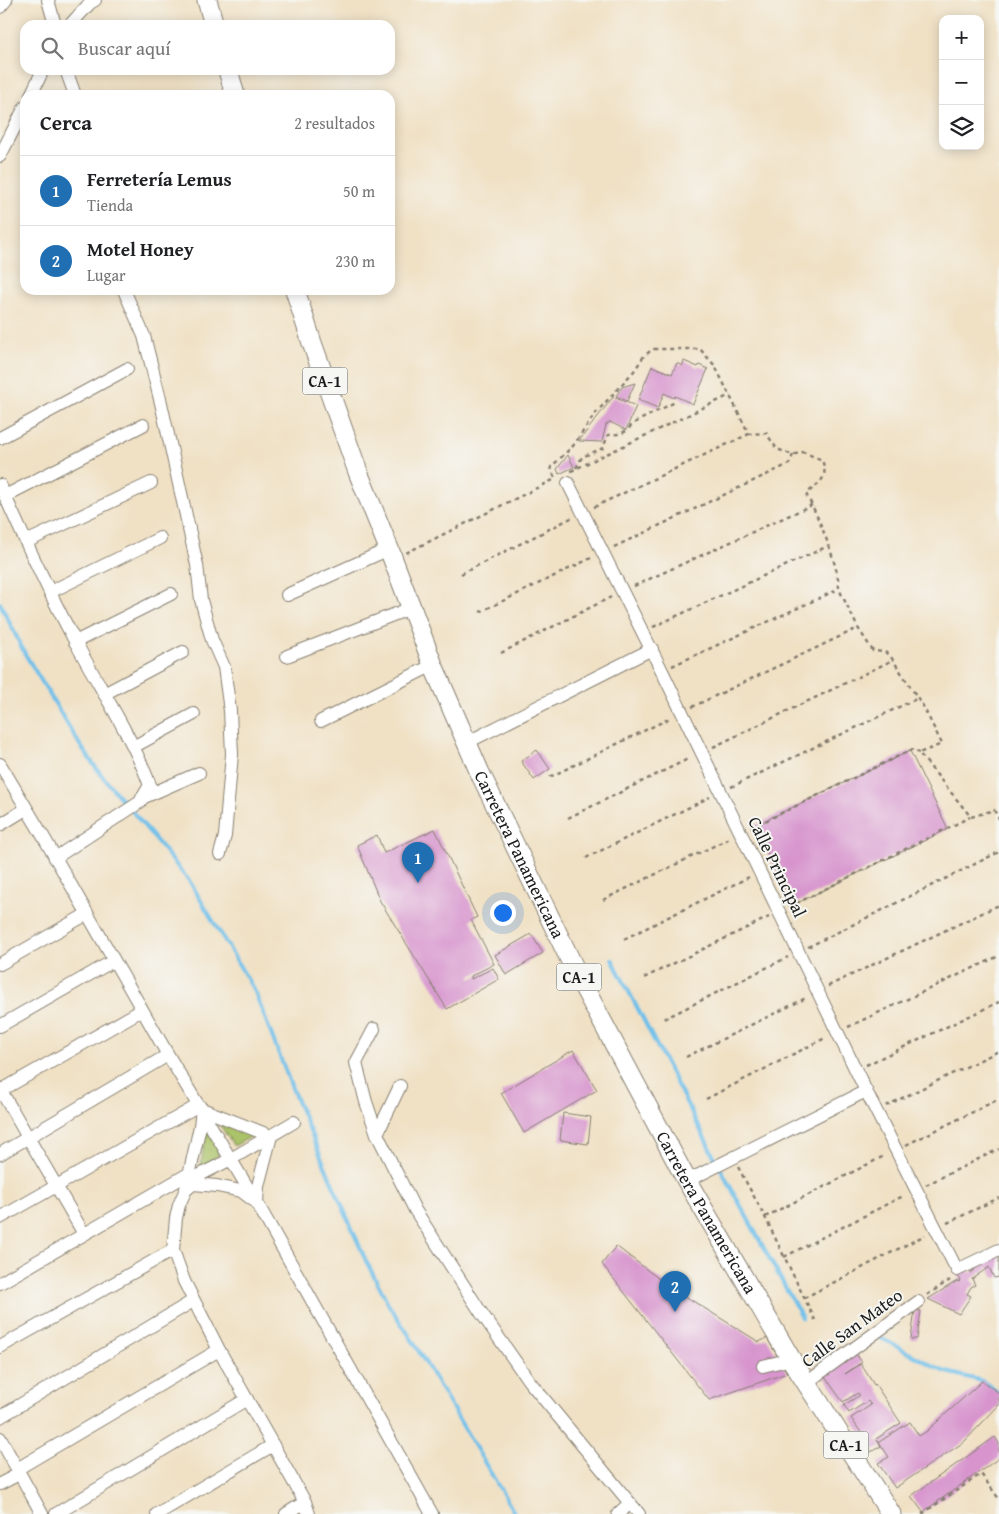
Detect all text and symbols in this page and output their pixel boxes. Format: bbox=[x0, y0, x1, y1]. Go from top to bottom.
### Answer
map controls bbox=[939, 15, 984, 150]
button: + bbox=[939, 15, 984, 60]
search box bbox=[20, 20, 395, 75]
icon: search bbox=[38, 34, 66, 62]
text: Buscar aquí bbox=[78, 34, 171, 62]
button: − bbox=[939, 60, 984, 105]
button: layers bbox=[939, 105, 984, 150]
text: Cerca bbox=[40, 107, 92, 138]
text: 2 resultados bbox=[294, 111, 375, 135]
text: Ferretería Lemus bbox=[87, 165, 232, 193]
text: 1 bbox=[52, 179, 60, 203]
text: 50 m bbox=[343, 179, 375, 203]
text: Tienda bbox=[87, 193, 133, 217]
text: Motel Honey bbox=[87, 235, 194, 263]
text: 2 bbox=[52, 249, 60, 273]
text: 230 m bbox=[335, 249, 375, 273]
text: Lugar bbox=[87, 263, 126, 287]
road number: CA-1 bbox=[302, 368, 348, 394]
street label: Carretera Panamericana bbox=[468, 766, 572, 943]
street label: Calle Principal bbox=[741, 812, 814, 922]
pin: 1 bbox=[402, 842, 434, 883]
your location bbox=[490, 900, 516, 926]
road number: CA-1 bbox=[556, 964, 602, 990]
street label: Carretera Panamericana bbox=[650, 1126, 764, 1299]
pin: 2 bbox=[659, 1271, 691, 1312]
street label: Calle San Mateo bbox=[795, 1282, 908, 1374]
road number: CA-1 bbox=[824, 1432, 868, 1458]

